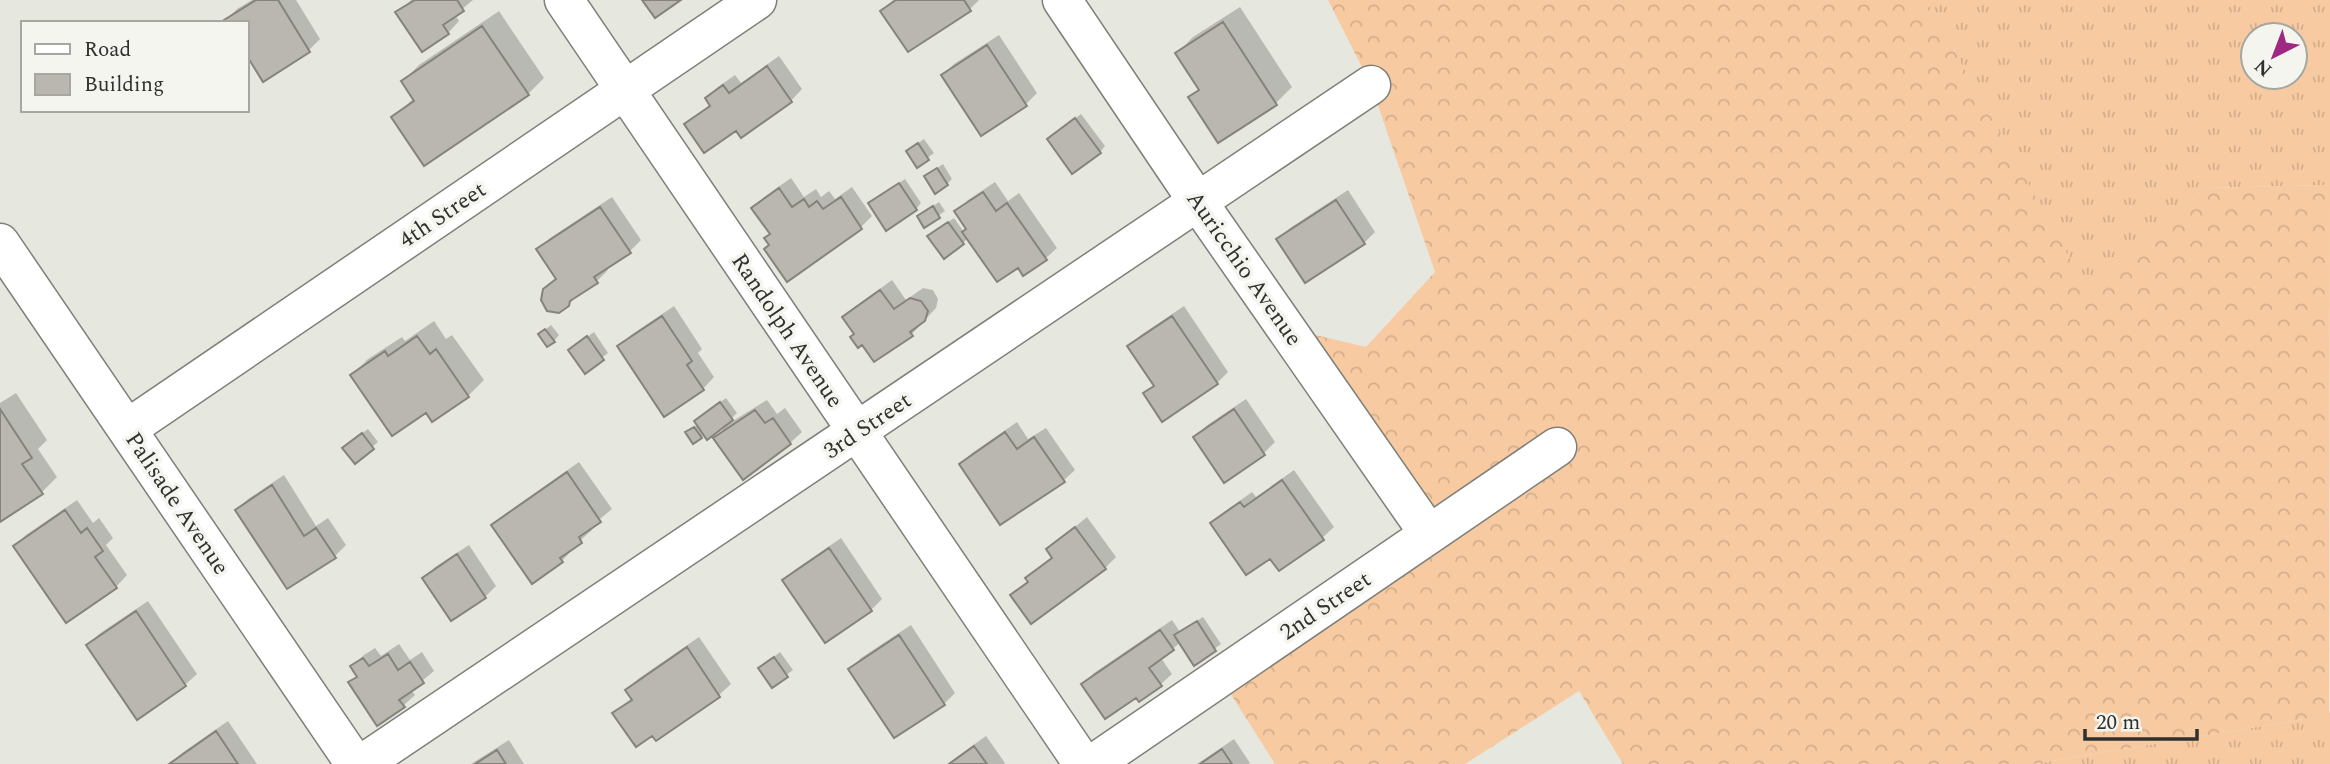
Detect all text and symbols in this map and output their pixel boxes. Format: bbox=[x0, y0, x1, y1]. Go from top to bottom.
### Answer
legend bbox=[21, 21, 248, 112]
north arrow bbox=[2239, 21, 2309, 91]
text: Road bbox=[84, 34, 131, 66]
text: N bbox=[2248, 52, 2279, 83]
text: Building bbox=[84, 69, 164, 101]
street label: 4th Street bbox=[392, 173, 494, 257]
street label: Auricchio Avenue bbox=[1177, 184, 1310, 354]
street label: Randolph Avenue bbox=[722, 246, 852, 415]
street label: 3rd Street bbox=[817, 384, 919, 469]
street label: Palisade Avenue bbox=[116, 425, 238, 582]
street label: 2nd Street bbox=[1273, 563, 1379, 650]
scale bar bbox=[2085, 698, 2197, 742]
text: 20 m bbox=[2096, 707, 2140, 739]

